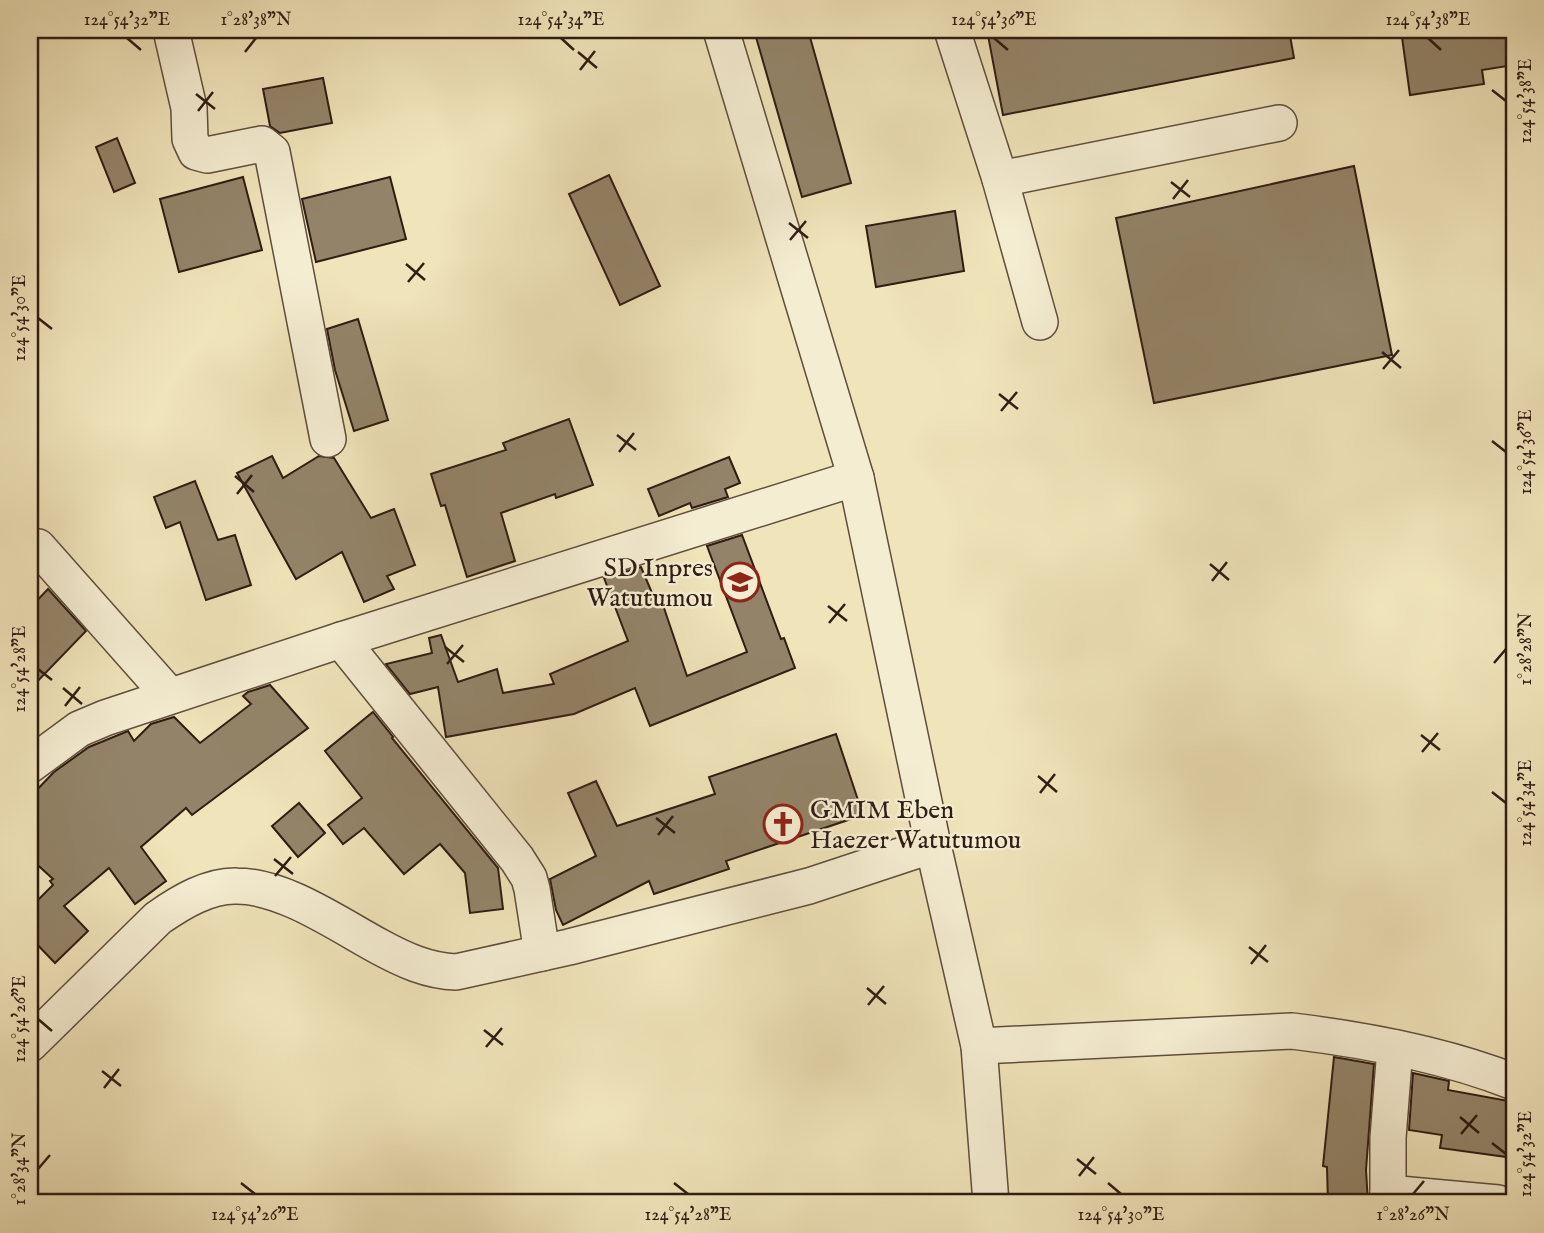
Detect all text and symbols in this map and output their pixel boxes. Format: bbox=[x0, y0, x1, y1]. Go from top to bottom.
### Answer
text: 124°54'32"E bbox=[84, 9, 170, 32]
text: 1°28'38"N bbox=[220, 9, 292, 32]
text: 124°54'34"E bbox=[518, 9, 604, 32]
text: 124°54'36"E bbox=[951, 9, 1037, 32]
text: 124°54'38"E bbox=[1385, 9, 1471, 32]
text: 124°54'38"E bbox=[1515, 58, 1538, 144]
text: 124°54'30"E bbox=[9, 275, 32, 361]
text: 124°54'36"E bbox=[1515, 409, 1538, 495]
place label: SD Inpres Watutumou bbox=[586, 552, 713, 615]
school or university icon: SD Inpres Watutumou bbox=[719, 561, 761, 603]
text: 1°28'28"N bbox=[1515, 612, 1538, 685]
text: 124°54'28"E bbox=[9, 626, 32, 712]
text: 124°54'34"E bbox=[1515, 760, 1538, 846]
place label: GMIM Eben Haezer Watutumou bbox=[810, 794, 1021, 857]
church icon: GMIM Eben Haezer Watutumou bbox=[762, 803, 804, 845]
text: 124°54'26"E bbox=[9, 975, 32, 1063]
text: 124°54'32"E bbox=[1515, 1111, 1538, 1197]
text: 1°28'34"N bbox=[9, 1132, 32, 1205]
text: 124°54'26"E bbox=[211, 1204, 299, 1227]
text: 124°54'28"E bbox=[645, 1204, 731, 1227]
text: 124°54'30"E bbox=[1078, 1204, 1164, 1227]
text: 1°28'26"N bbox=[1376, 1204, 1450, 1227]

